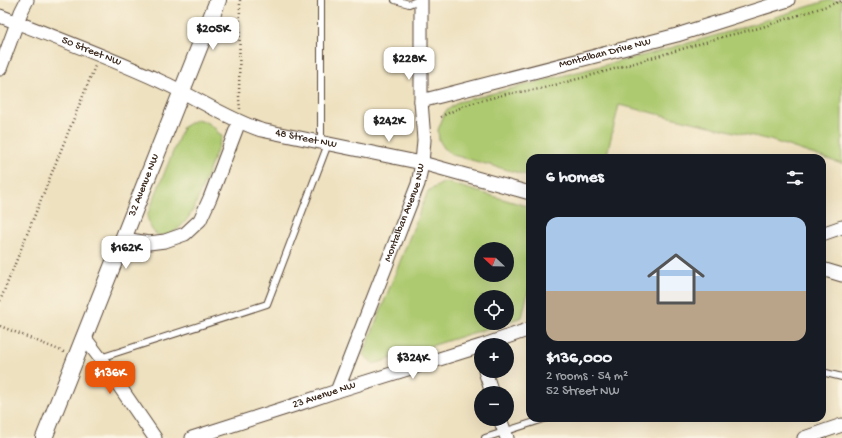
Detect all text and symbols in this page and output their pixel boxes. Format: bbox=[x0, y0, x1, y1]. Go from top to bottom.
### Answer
pin: $205K bbox=[185, 17, 241, 51]
text: $205K bbox=[196, 22, 230, 37]
street label: 50 Street NW bbox=[60, 34, 123, 69]
street label: Montalban Drive NW bbox=[558, 36, 652, 71]
pin: $228K bbox=[381, 47, 437, 81]
text: $228K bbox=[393, 52, 425, 67]
pin: $242K bbox=[361, 109, 417, 143]
text: $242K bbox=[373, 114, 405, 129]
street label: 48 Street NW bbox=[274, 127, 338, 151]
street label: 32 Avenue NW bbox=[126, 152, 162, 219]
street label: Montalban Avenue NW bbox=[382, 163, 428, 264]
icon: filters bbox=[784, 167, 806, 189]
text: 6 homes bbox=[546, 168, 604, 188]
pin: $162K bbox=[98, 236, 154, 270]
text: $162K bbox=[110, 241, 142, 256]
north arrow bbox=[474, 242, 514, 282]
map controls bbox=[474, 242, 514, 426]
icon: home bbox=[640, 243, 712, 315]
button: locate bbox=[474, 290, 514, 330]
button: + bbox=[474, 338, 514, 378]
pin: $324K bbox=[385, 346, 441, 380]
text: $136,000 bbox=[546, 349, 612, 369]
text: $324K bbox=[397, 351, 429, 366]
pin: $136K bbox=[82, 361, 138, 395]
text: $136K bbox=[94, 366, 126, 381]
text: 2 rooms · 54 m² bbox=[546, 369, 628, 384]
street label: 23 Avenue NW bbox=[291, 379, 357, 411]
text: 52 Street NW bbox=[546, 384, 620, 399]
button: − bbox=[474, 386, 514, 426]

